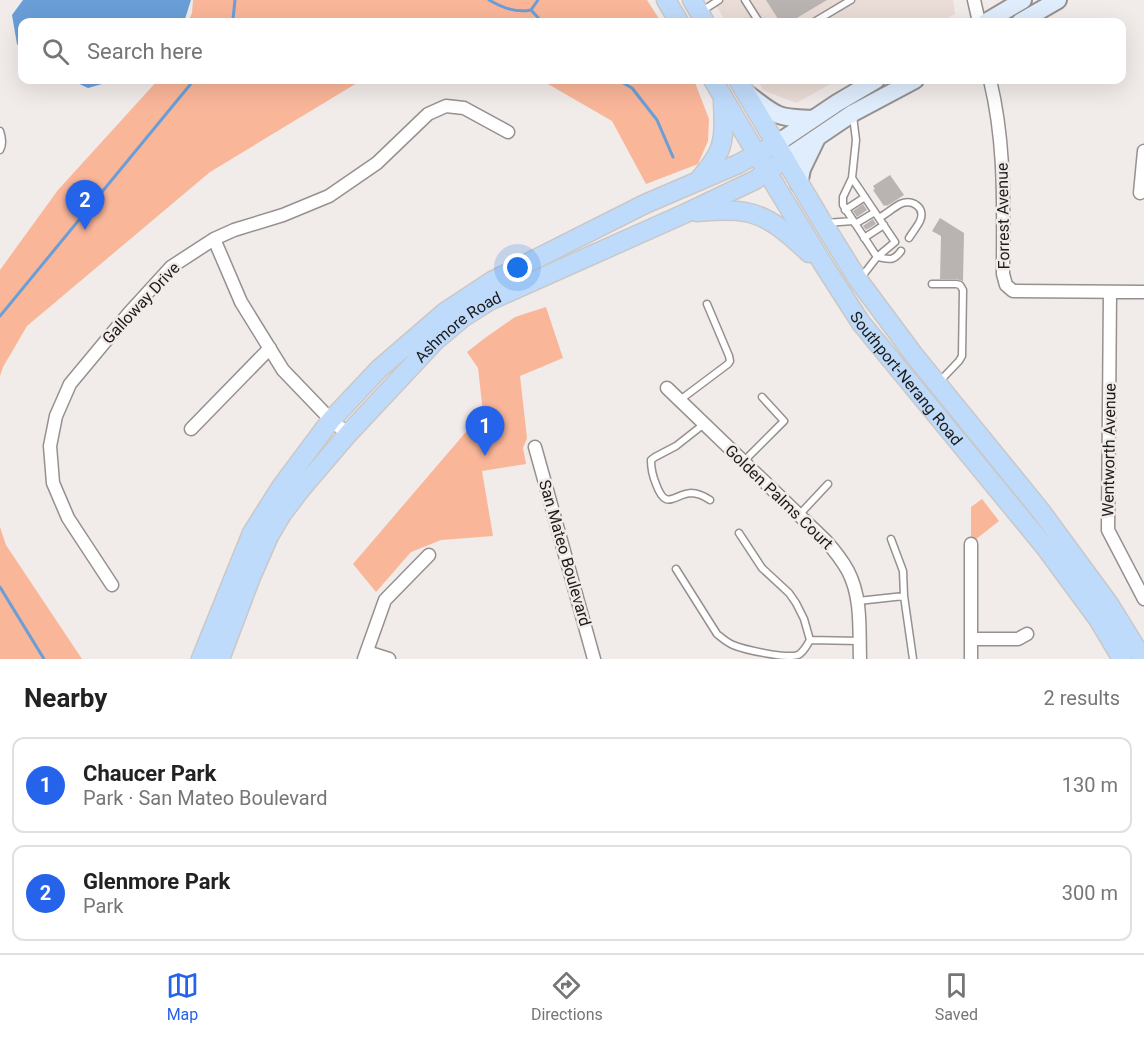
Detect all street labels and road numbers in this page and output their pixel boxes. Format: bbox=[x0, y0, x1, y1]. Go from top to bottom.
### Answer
street label: Forrest Avenue bbox=[993, 162, 1013, 270]
street label: Galloway Drive bbox=[98, 258, 184, 348]
street label: Ashmore Road bbox=[411, 287, 504, 366]
street label: Southport-Nerang Road bbox=[846, 308, 967, 449]
street label: Wentworth Avenue bbox=[1098, 383, 1120, 517]
street label: Golden Palms Court bbox=[721, 441, 837, 553]
street label: San Mateo Boulevard bbox=[535, 478, 595, 628]

